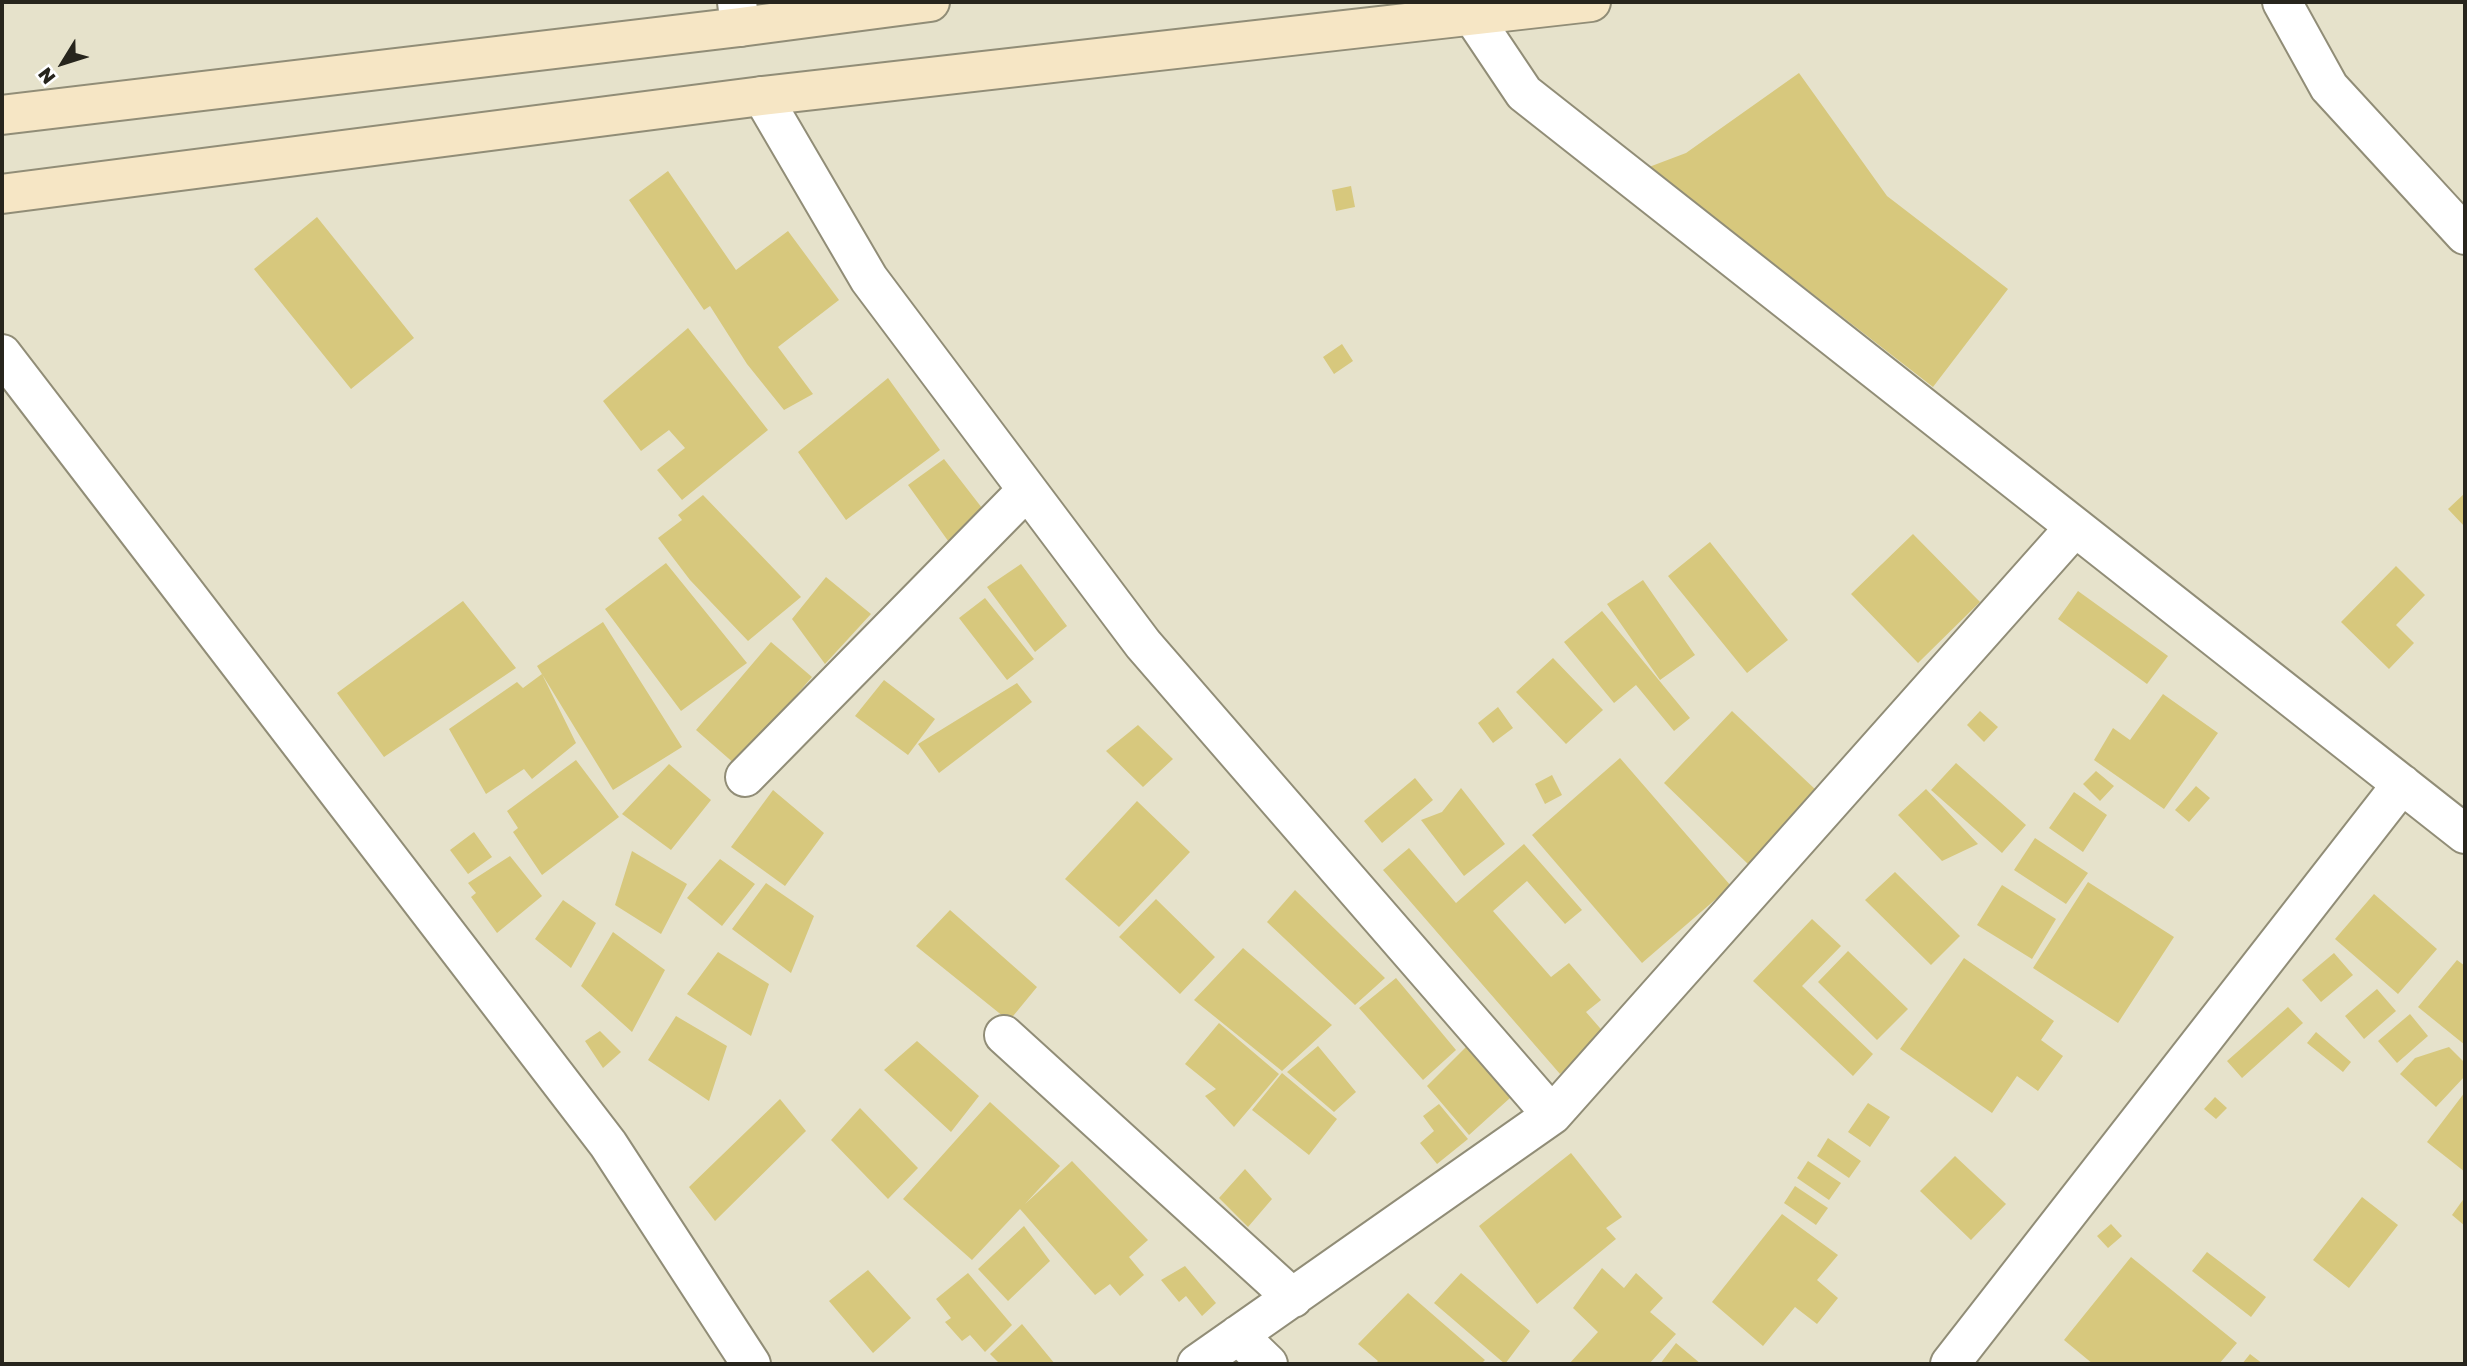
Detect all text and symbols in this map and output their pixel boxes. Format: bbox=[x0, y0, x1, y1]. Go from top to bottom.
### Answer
north arrow bbox=[28, 28, 98, 98]
text: N bbox=[33, 63, 60, 89]

